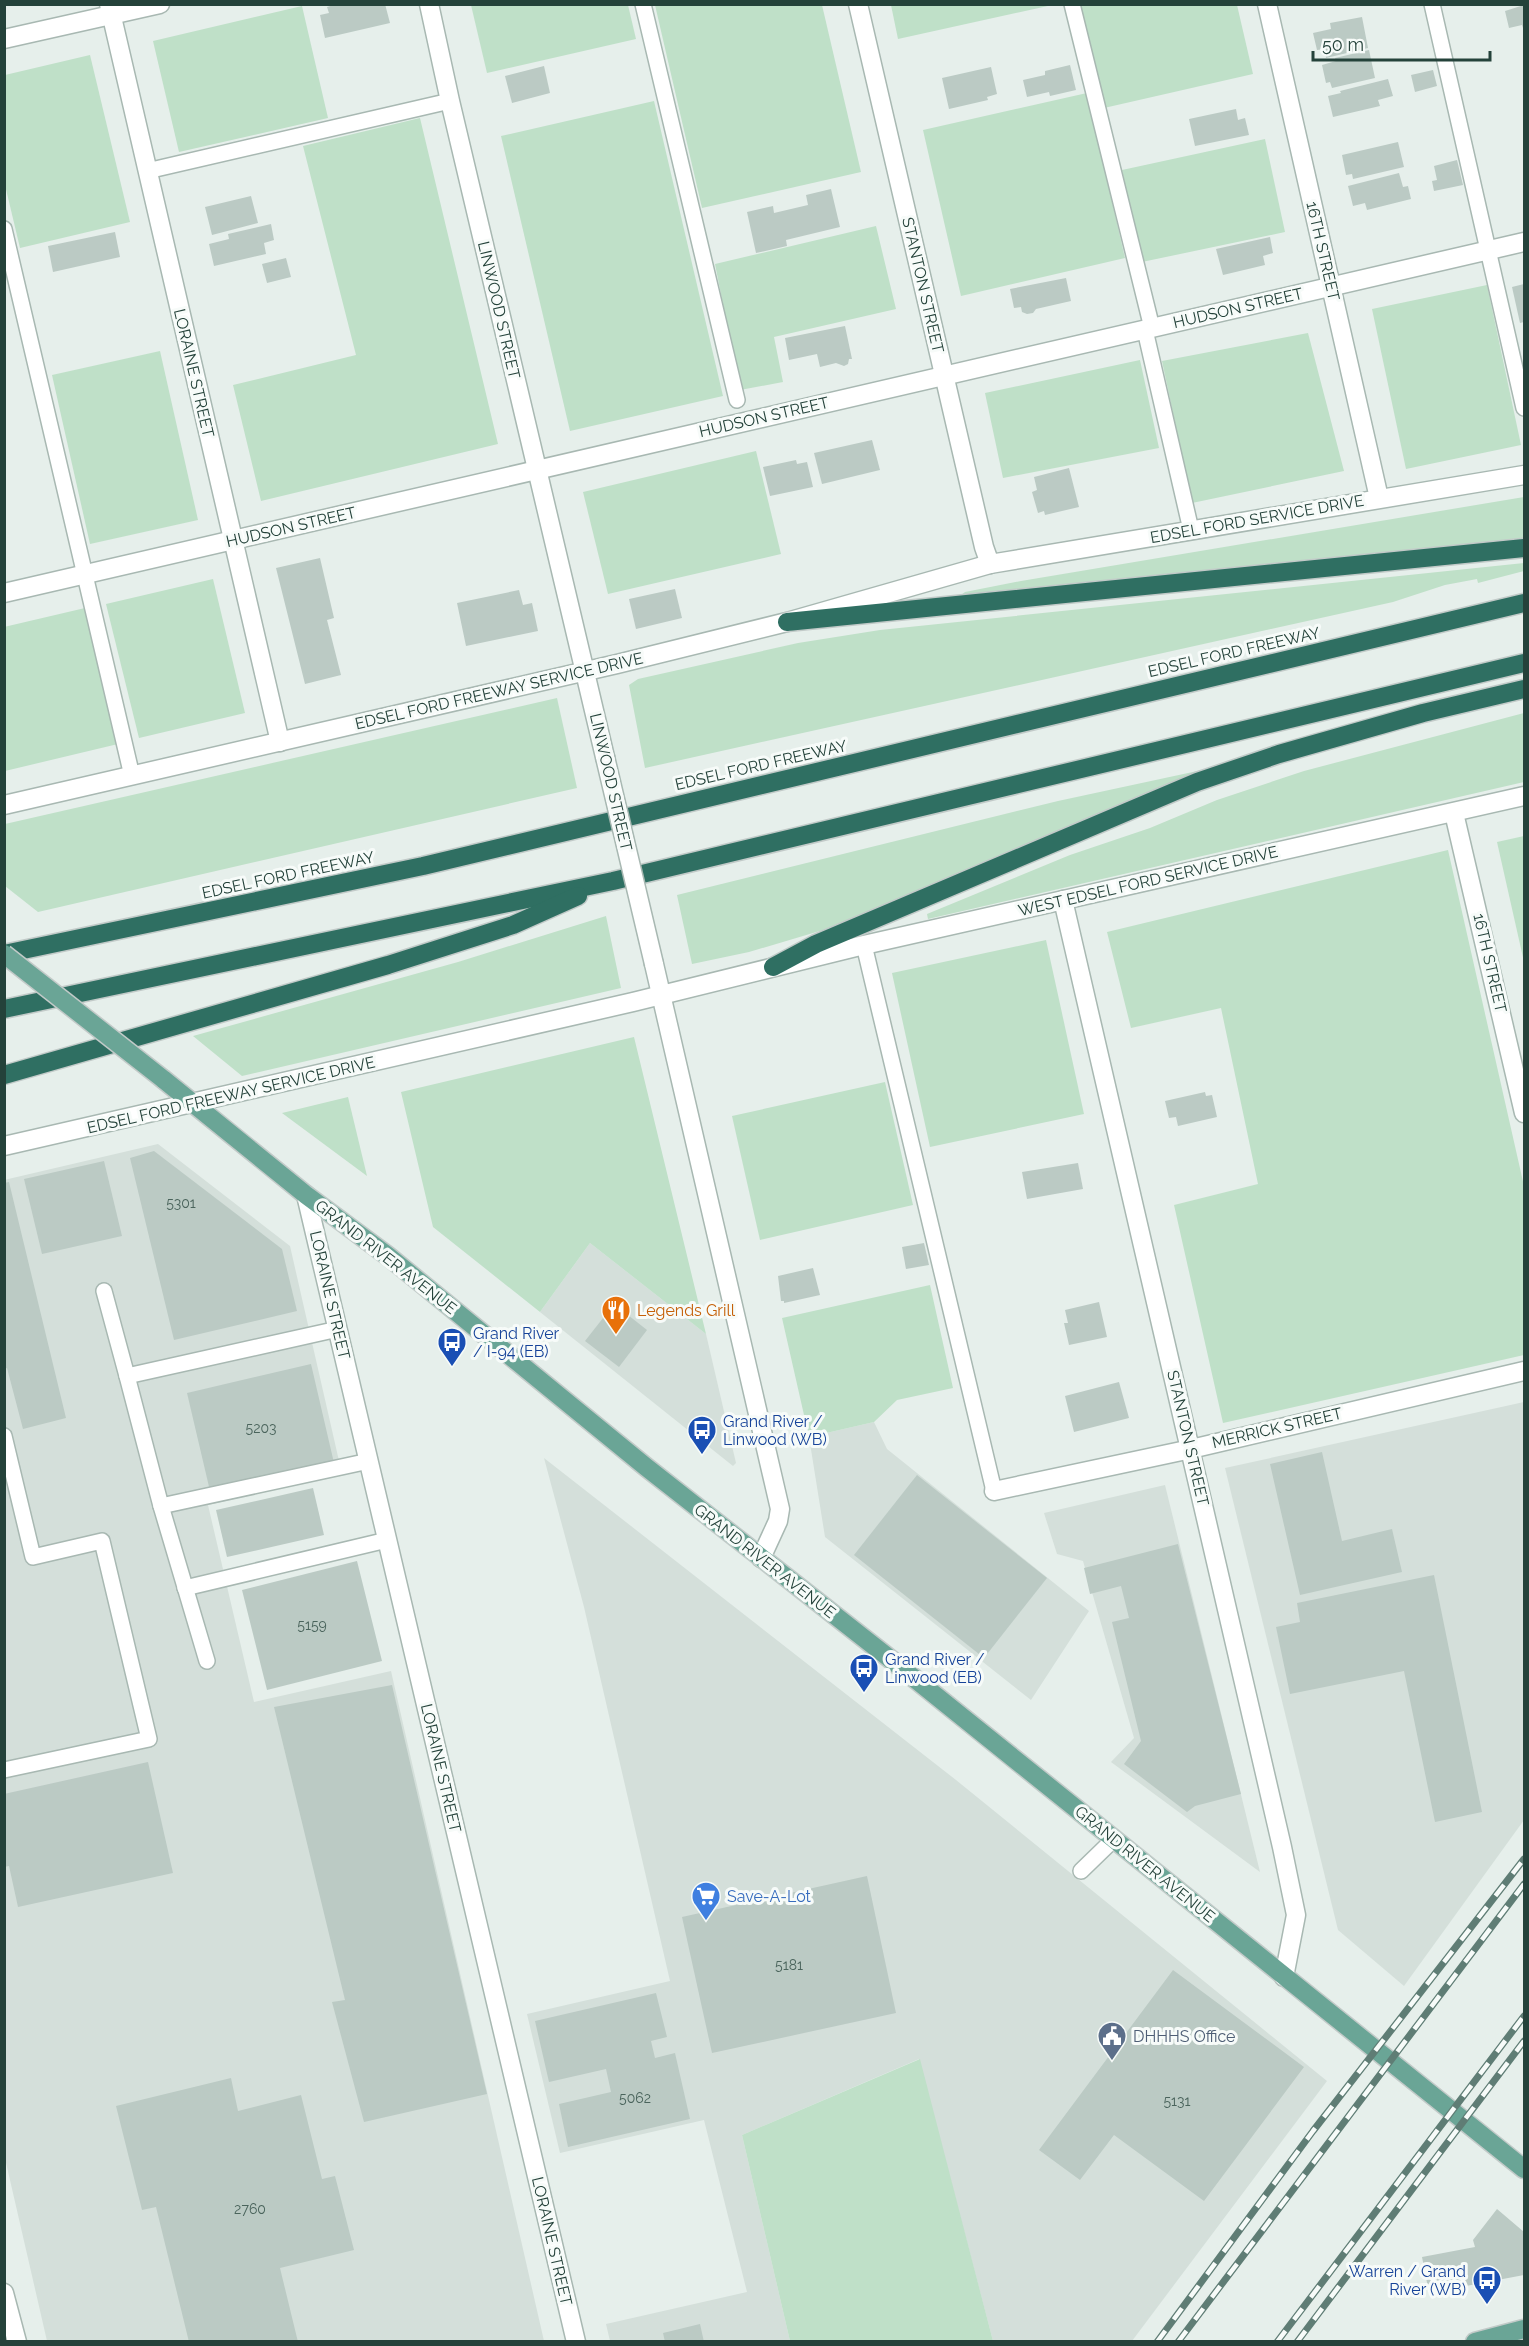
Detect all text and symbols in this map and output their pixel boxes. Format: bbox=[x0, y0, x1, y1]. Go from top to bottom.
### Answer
scale bar bbox=[1313, 24, 1490, 62]
text: 50 m bbox=[1322, 34, 1364, 55]
street label: 16TH STREET bbox=[1302, 200, 1344, 303]
street label: STANTON STREET bbox=[898, 215, 948, 355]
street label: LINWOOD STREET bbox=[474, 239, 524, 381]
street label: HUDSON STREET bbox=[1171, 284, 1305, 332]
street label: LORAINE STREET bbox=[170, 307, 218, 439]
street label: HUDSON STREET bbox=[697, 393, 831, 441]
street label: EDSEL FORD SERVICE DRIVE bbox=[1149, 491, 1365, 547]
street label: HUDSON STREET bbox=[224, 503, 358, 551]
street label: EDSEL FORD FREEWAY bbox=[1146, 623, 1322, 681]
street label: EDSEL FORD FREEWAY SERVICE DRIVE bbox=[353, 648, 645, 733]
street label: LINWOOD STREET bbox=[586, 711, 636, 853]
street label: EDSEL FORD FREEWAY bbox=[673, 736, 849, 794]
street label: WEST EDSEL FORD SERVICE DRIVE bbox=[1016, 842, 1280, 920]
street label: EDSEL FORD FREEWAY bbox=[200, 847, 377, 903]
street label: 16TH STREET bbox=[1469, 912, 1511, 1015]
street label: EDSEL FORD FREEWAY SERVICE DRIVE bbox=[85, 1052, 377, 1137]
house number: 5301 bbox=[166, 1195, 196, 1211]
street label: GRAND RIVER AVENUE bbox=[311, 1196, 461, 1318]
street label: LORAINE STREET bbox=[306, 1229, 354, 1361]
restaurant icon: Legends Grill bbox=[600, 1294, 632, 1336]
place label: Legends Grill bbox=[637, 1301, 736, 1320]
place label: Grand River / I-94 (EB) bbox=[473, 1324, 560, 1361]
bus stop icon: Grand River / I-94 (EB) bbox=[436, 1326, 468, 1368]
street label: STANTON STREET bbox=[1163, 1368, 1213, 1508]
street label: MERRICK STREET bbox=[1210, 1404, 1344, 1452]
place label: Grand River / Linwood (WB) bbox=[723, 1412, 827, 1449]
bus stop icon: Grand River / Linwood (WB) bbox=[686, 1414, 718, 1456]
house number: 5203 bbox=[246, 1420, 276, 1436]
street label: GRAND RIVER AVENUE bbox=[690, 1500, 840, 1622]
house number: 5159 bbox=[297, 1617, 327, 1633]
place label: Grand River / Linwood (EB) bbox=[885, 1650, 985, 1687]
bus stop icon: Grand River / Linwood (EB) bbox=[848, 1652, 880, 1694]
street label: LORAINE STREET bbox=[417, 1702, 465, 1834]
street label: GRAND RIVER AVENUE bbox=[1071, 1802, 1219, 1926]
supermarket icon: Save-A-Lot bbox=[690, 1880, 722, 1922]
place label: Save-A-Lot bbox=[727, 1887, 812, 1906]
house number: 5181 bbox=[775, 1957, 803, 1973]
public building icon: DHHHS Office bbox=[1096, 2020, 1128, 2062]
place label: DHHHS Office bbox=[1133, 2027, 1236, 2046]
house number: 5062 bbox=[619, 2090, 651, 2106]
house number: 5131 bbox=[1163, 2093, 1191, 2109]
street label: LORAINE STREET bbox=[528, 2175, 576, 2307]
house number: 2760 bbox=[234, 2201, 266, 2217]
place label: Warren / Grand River (WB) bbox=[1349, 2262, 1466, 2299]
bus stop icon: Warren / Grand River (WB) bbox=[1471, 2264, 1503, 2306]

